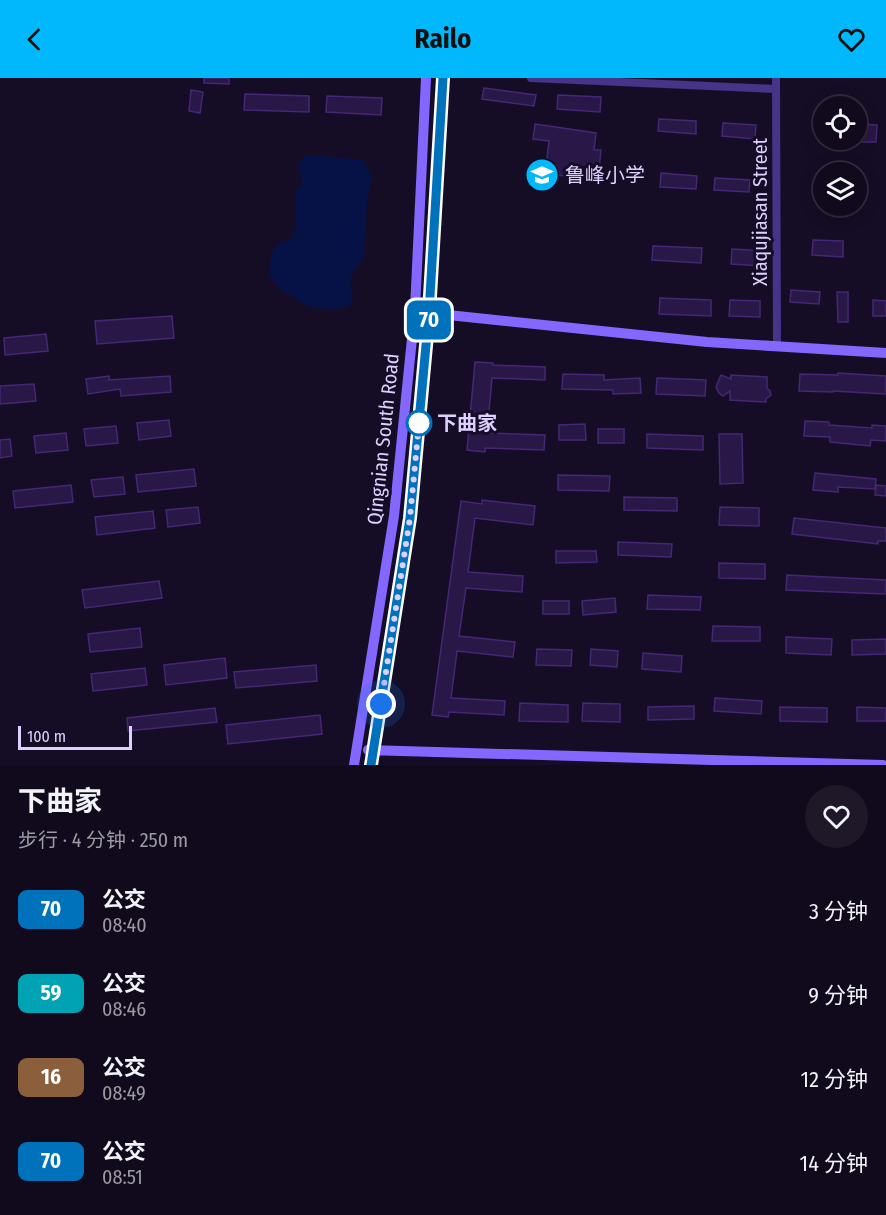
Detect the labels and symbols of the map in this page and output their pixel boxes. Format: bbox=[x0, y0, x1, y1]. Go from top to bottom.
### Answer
street label: Xiaqujiasan Street bbox=[748, 137, 772, 286]
school or university icon: 鲁峰小学 bbox=[524, 157, 560, 193]
place label: 鲁峰小学 bbox=[565, 163, 645, 187]
line badge: 70 bbox=[402, 300, 456, 340]
street label: Qingnian South Road bbox=[362, 352, 404, 526]
marker: 下曲家 bbox=[406, 410, 432, 436]
place label: 下曲家 bbox=[437, 411, 497, 435]
your location bbox=[366, 689, 396, 719]
scale bar bbox=[18, 723, 132, 750]

